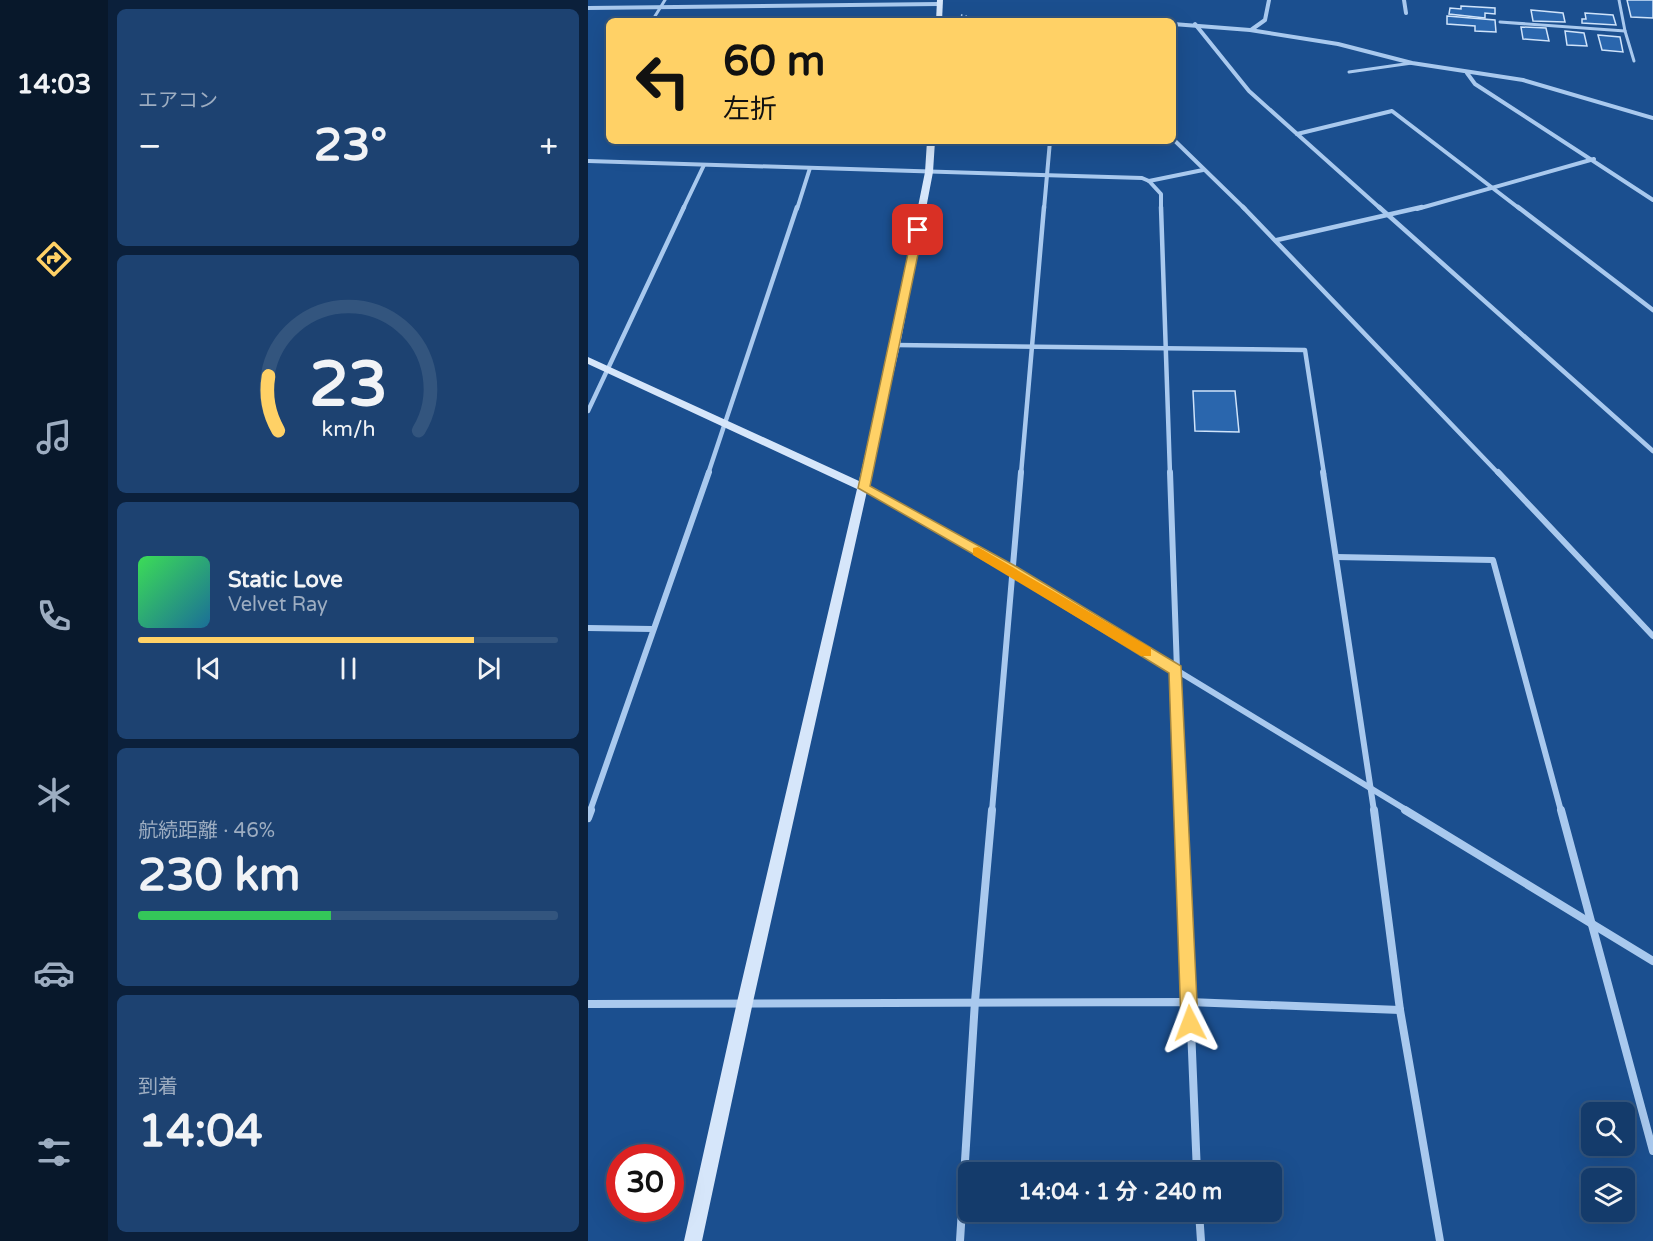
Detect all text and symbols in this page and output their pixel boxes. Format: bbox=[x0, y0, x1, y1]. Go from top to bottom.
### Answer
text: 60 m bbox=[723, 36, 825, 87]
icon: left bbox=[624, 42, 702, 120]
text: 14:03 bbox=[17, 68, 91, 101]
text: エアコン bbox=[138, 89, 218, 113]
text: 左折 bbox=[723, 93, 777, 126]
text: 23° bbox=[314, 119, 387, 173]
text: − bbox=[138, 127, 162, 166]
text: + bbox=[539, 127, 558, 166]
pin bbox=[892, 204, 943, 255]
icon: arrive bbox=[901, 213, 934, 246]
icon: directions bbox=[33, 238, 75, 280]
text: 23 bbox=[309, 348, 387, 423]
icon: music bbox=[33, 416, 75, 458]
text: km/h bbox=[321, 417, 375, 443]
text: Static Love bbox=[228, 567, 343, 593]
text: Velvet Ray bbox=[228, 593, 328, 617]
icon: phone bbox=[33, 595, 75, 637]
icon: previous bbox=[192, 652, 225, 685]
icon: pause bbox=[332, 652, 365, 685]
icon: next bbox=[472, 652, 505, 685]
icon: climate bbox=[33, 774, 75, 816]
text: 航続距離 · 46% bbox=[138, 819, 275, 843]
text: 230 km bbox=[138, 849, 300, 903]
icon: car bbox=[33, 952, 75, 994]
position arrow bbox=[1158, 991, 1222, 1055]
text: 到着 bbox=[138, 1075, 178, 1099]
map controls bbox=[1581, 1102, 1635, 1222]
button: search bbox=[1581, 1102, 1635, 1156]
text: 14:04 bbox=[138, 1105, 263, 1159]
icon: filters bbox=[33, 1131, 75, 1173]
speed limit sign: 30 bbox=[606, 1144, 684, 1222]
button: layers bbox=[1581, 1168, 1635, 1222]
text: 14:04 · 1 分 · 240 m bbox=[1018, 1179, 1222, 1205]

